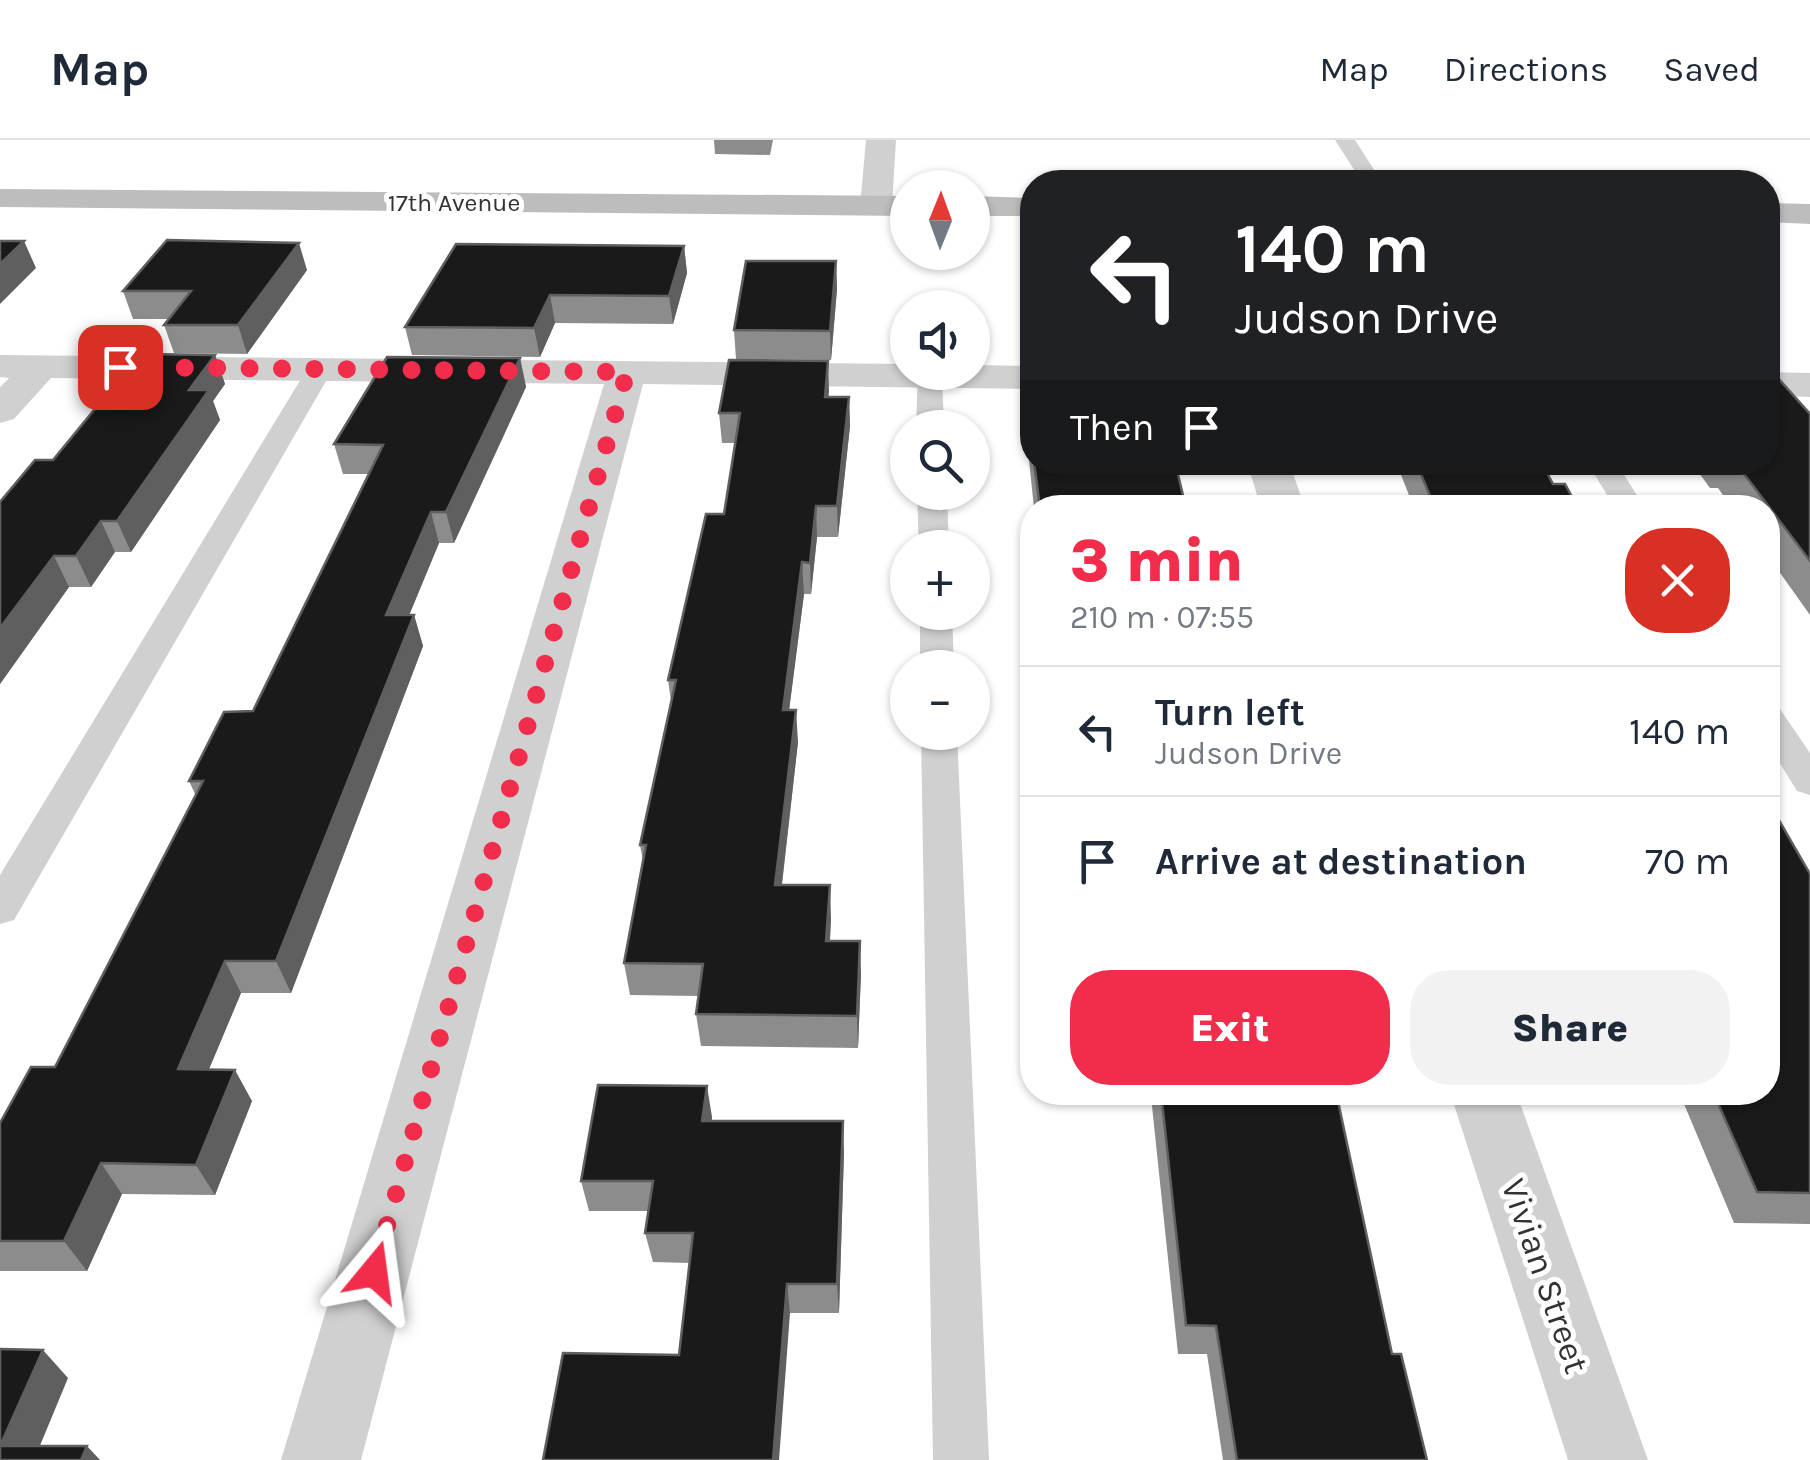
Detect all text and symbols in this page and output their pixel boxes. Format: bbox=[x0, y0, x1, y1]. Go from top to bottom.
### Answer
text: Map bbox=[50, 41, 149, 97]
text: Map bbox=[1319, 49, 1389, 90]
text: Directions bbox=[1444, 49, 1608, 90]
text: Saved bbox=[1663, 49, 1760, 90]
north arrow bbox=[890, 170, 990, 270]
map controls bbox=[890, 170, 990, 750]
street label: 17th Avenue bbox=[388, 188, 520, 217]
text: 140 m bbox=[1235, 208, 1430, 290]
icon: left bbox=[1070, 210, 1200, 340]
button: sound bbox=[890, 290, 990, 390]
text: Judson Drive bbox=[1235, 292, 1498, 344]
pin bbox=[78, 325, 163, 410]
icon: arrive bbox=[93, 340, 148, 395]
icon: arrive bbox=[1174, 400, 1229, 455]
text: Then bbox=[1070, 405, 1154, 450]
button: search bbox=[890, 410, 990, 510]
text: 3 min bbox=[1070, 526, 1243, 596]
button: close bbox=[1625, 528, 1730, 633]
button: + bbox=[890, 530, 990, 630]
text: 210 m · 07:55 bbox=[1070, 599, 1254, 636]
button: − bbox=[890, 650, 990, 750]
text: Turn left bbox=[1155, 690, 1305, 735]
icon: left bbox=[1070, 704, 1125, 759]
text: 140 m bbox=[1629, 709, 1730, 754]
text: Judson Drive bbox=[1155, 735, 1342, 772]
icon: arrive bbox=[1070, 834, 1125, 889]
text: Arrive at destination bbox=[1155, 839, 1527, 884]
text: 70 m bbox=[1645, 839, 1730, 884]
button: Exit bbox=[1070, 970, 1390, 1085]
button: Share bbox=[1410, 970, 1730, 1085]
street label: Vivian Street bbox=[1493, 1173, 1597, 1379]
position arrow bbox=[322, 1220, 426, 1324]

